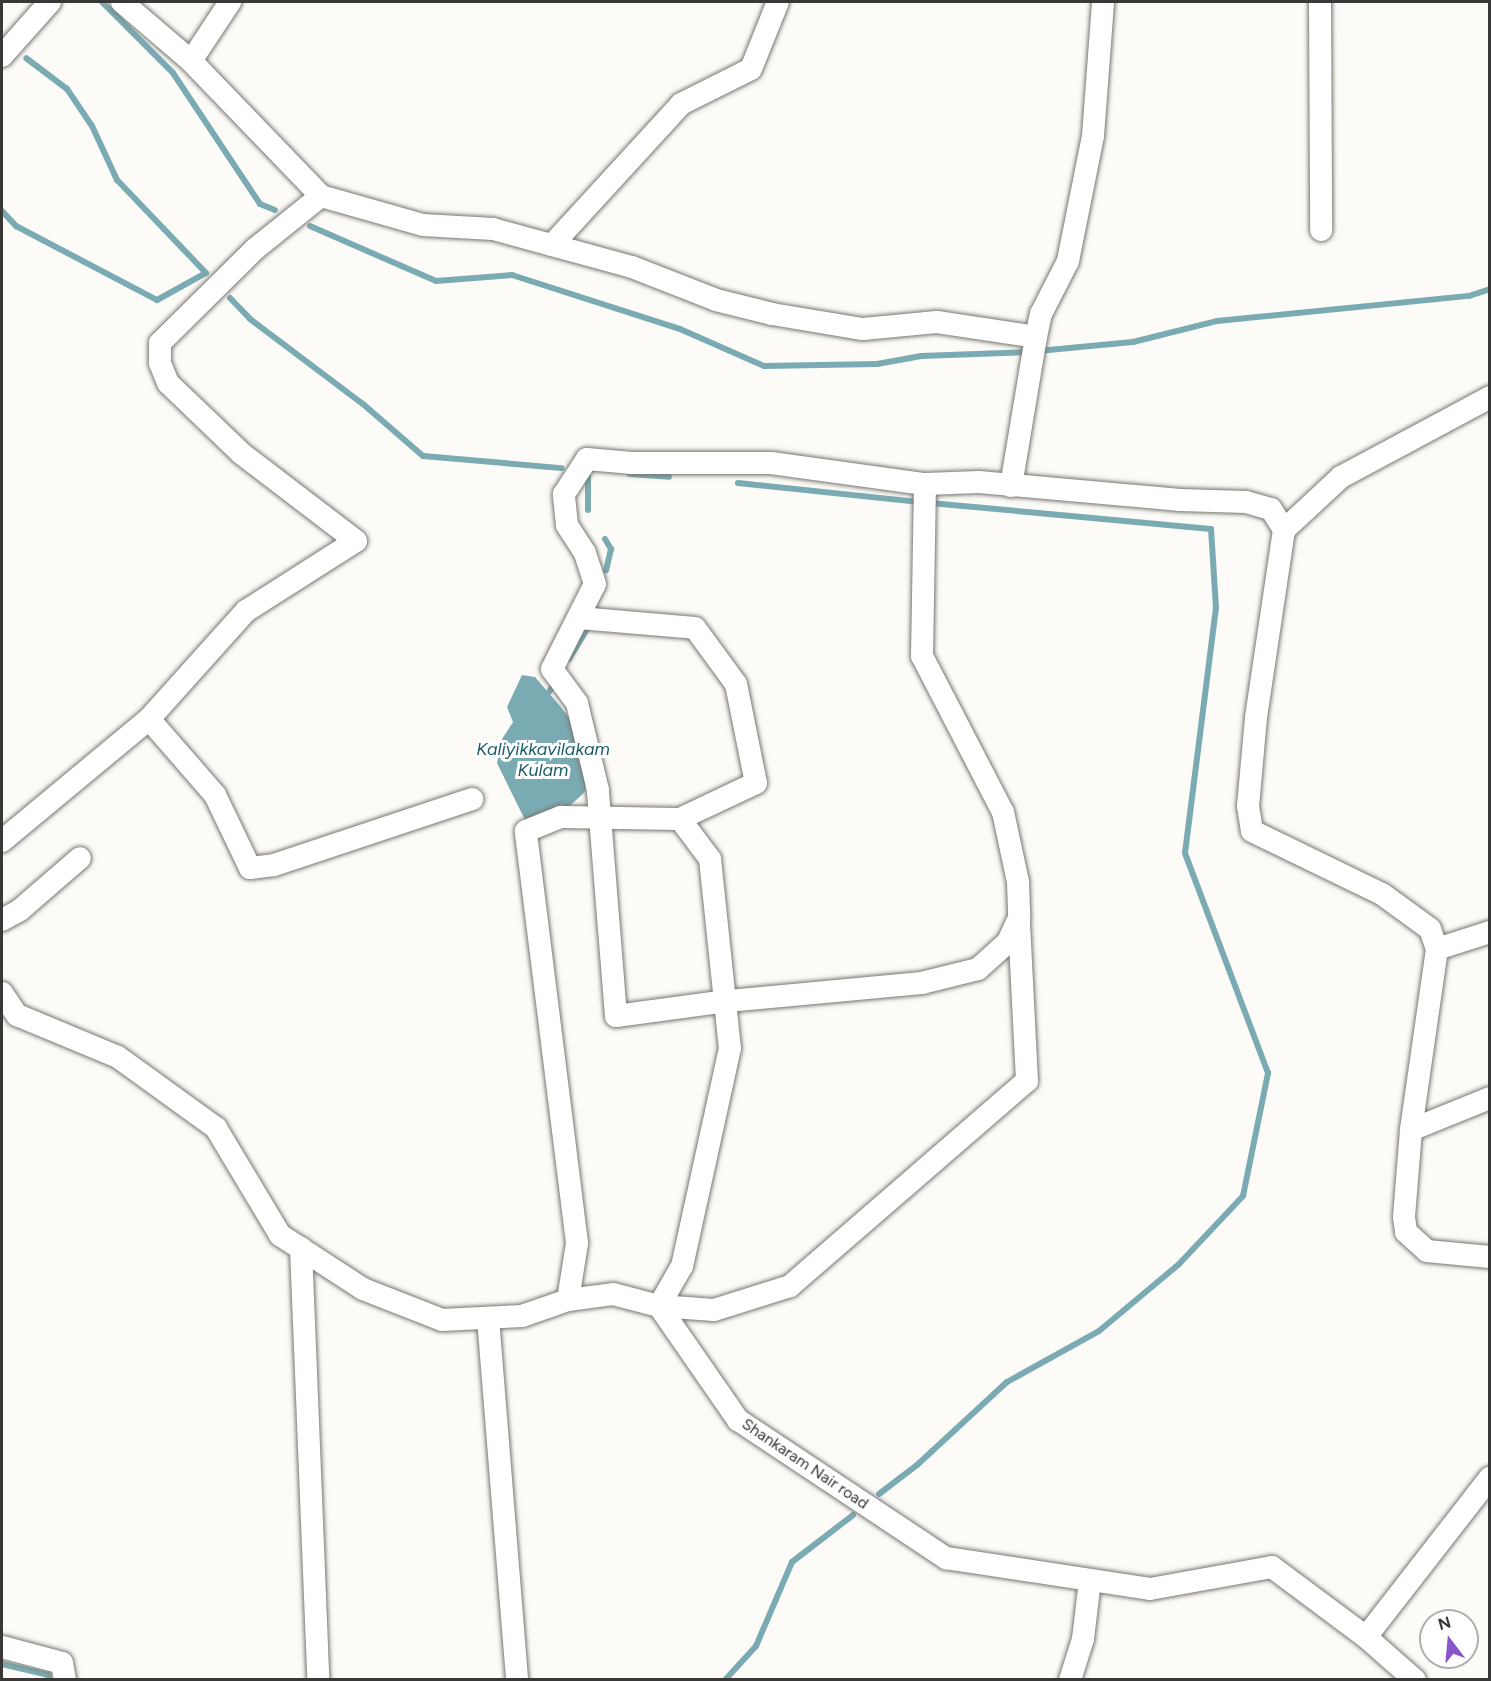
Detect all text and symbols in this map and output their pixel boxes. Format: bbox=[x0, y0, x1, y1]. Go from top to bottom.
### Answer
water label: Kaliyikkavilakam Kulam bbox=[476, 739, 610, 782]
street label: Shankaram Nair road bbox=[738, 1415, 872, 1513]
north arrow bbox=[1419, 1609, 1479, 1669]
text: N bbox=[1436, 1612, 1453, 1634]

